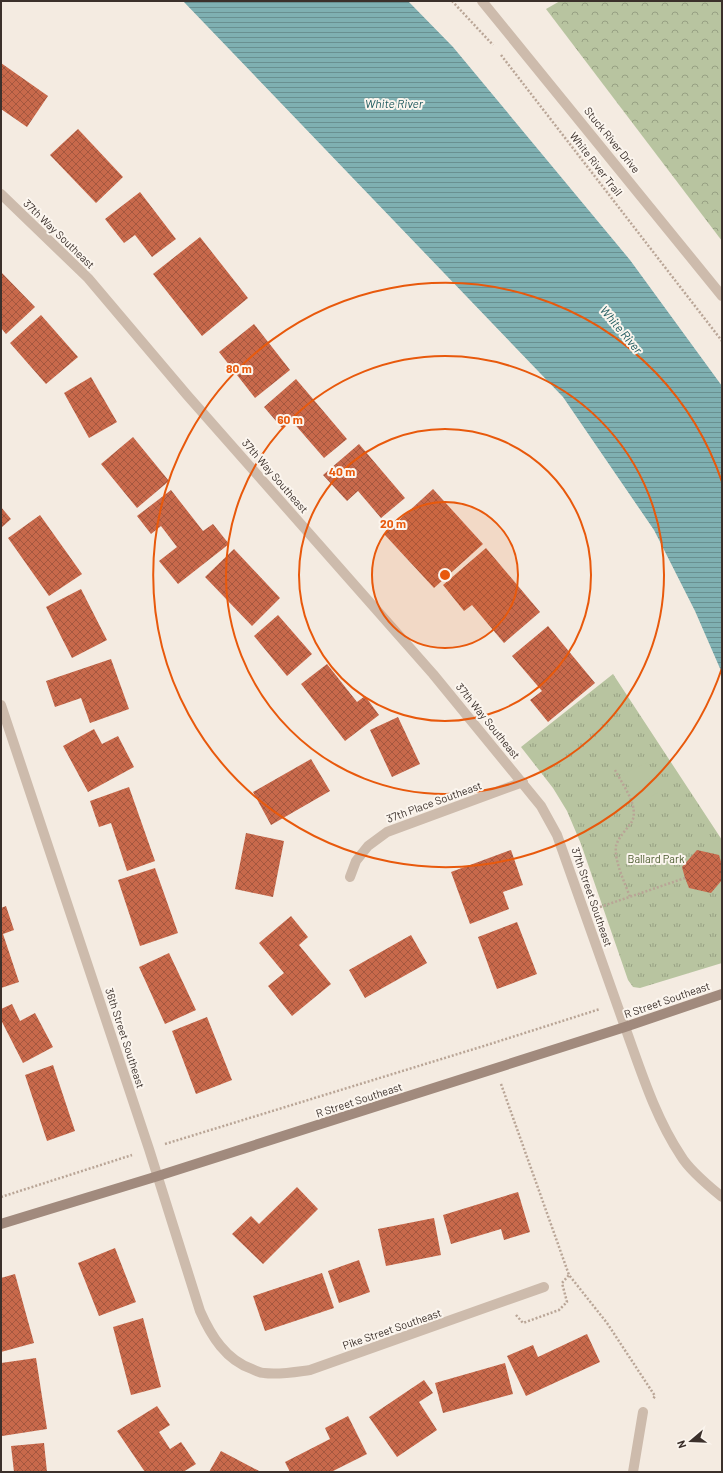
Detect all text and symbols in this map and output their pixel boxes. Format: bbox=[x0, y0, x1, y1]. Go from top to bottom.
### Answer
water label: White River bbox=[365, 96, 424, 110]
street label: Stuck River Drive bbox=[582, 104, 643, 175]
street label: White River Trail bbox=[567, 129, 625, 198]
street label: 37th Way Southeast bbox=[21, 196, 98, 271]
water label: White River bbox=[598, 303, 646, 357]
text: 80 m bbox=[226, 361, 252, 375]
text: 60 m bbox=[277, 412, 303, 426]
street label: 37th Way Southeast bbox=[240, 436, 311, 515]
text: 40 m bbox=[329, 464, 355, 478]
text: 20 m bbox=[380, 516, 406, 530]
centre of rings bbox=[438, 568, 452, 582]
street label: 37th Way Southeast bbox=[454, 680, 523, 761]
street label: 37th Place Southeast bbox=[384, 778, 483, 825]
street label: 37th Street Southeast bbox=[569, 845, 616, 948]
park label: Ballard Park bbox=[628, 852, 685, 865]
street label: R Street Southeast bbox=[622, 979, 712, 1020]
street label: 36th Street Southeast bbox=[103, 986, 148, 1090]
street label: R Street Southeast bbox=[314, 1079, 404, 1120]
street label: Pike Street Southeast bbox=[341, 1305, 443, 1352]
north arrow bbox=[671, 1421, 711, 1461]
text: N bbox=[674, 1439, 688, 1450]

